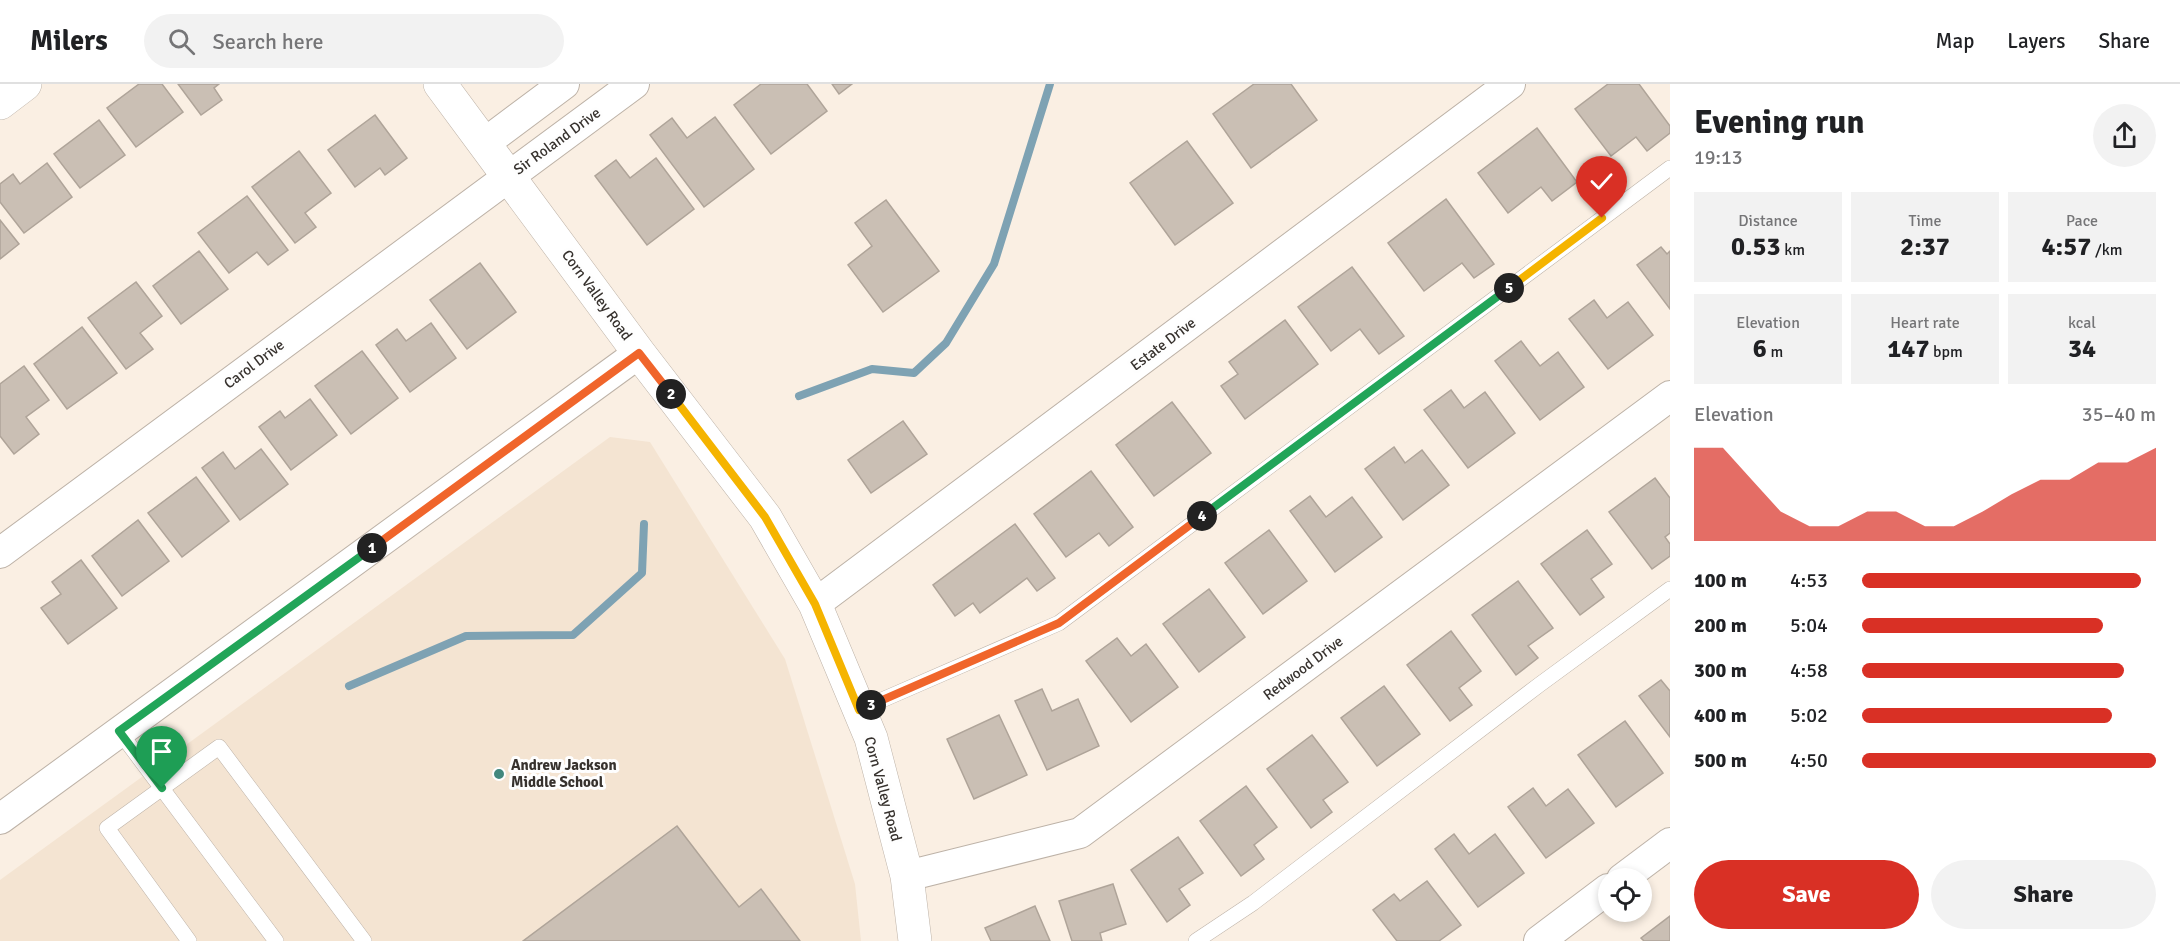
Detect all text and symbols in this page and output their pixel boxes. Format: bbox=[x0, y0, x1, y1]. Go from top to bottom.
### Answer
search box bbox=[144, 14, 564, 68]
text: Milers bbox=[30, 24, 108, 58]
icon: search bbox=[165, 25, 198, 58]
text: Search here bbox=[213, 28, 324, 55]
text: Map bbox=[1936, 28, 1974, 54]
text: Layers bbox=[2007, 28, 2065, 54]
text: Share bbox=[2098, 28, 2150, 54]
text: Evening run bbox=[1694, 102, 1864, 143]
street label: Sir Roland Drive bbox=[510, 103, 604, 179]
button: share bbox=[2093, 104, 2156, 167]
text: 19:13 bbox=[1694, 145, 1743, 170]
pin bbox=[1576, 156, 1627, 218]
icon: check bbox=[1585, 165, 1618, 198]
text: Distance bbox=[1738, 211, 1798, 231]
text: Time bbox=[1909, 211, 1941, 231]
text: Pace bbox=[2066, 211, 2098, 231]
text: 0.53 bbox=[1731, 231, 1781, 263]
text: 2:37 bbox=[1900, 231, 1950, 263]
text: 4:57 bbox=[2042, 231, 2091, 263]
text: km bbox=[1781, 240, 1805, 260]
text: /km bbox=[2091, 240, 2122, 260]
street label: Corn Valley Road bbox=[558, 246, 636, 344]
pin: 5 bbox=[1494, 273, 1524, 303]
text: 5 bbox=[1505, 278, 1513, 298]
text: Elevation bbox=[1736, 313, 1800, 333]
text: Heart rate bbox=[1890, 313, 1960, 333]
text: kcal bbox=[2068, 313, 2096, 333]
street label: Estate Drive bbox=[1127, 314, 1199, 374]
text: 6 bbox=[1753, 333, 1767, 365]
text: 147 bbox=[1887, 333, 1929, 365]
text: 34 bbox=[2068, 333, 2096, 365]
street label: Carol Drive bbox=[220, 335, 288, 393]
text: m bbox=[1767, 342, 1783, 362]
text: bpm bbox=[1929, 342, 1963, 362]
pin: 2 bbox=[656, 379, 686, 409]
text: 2 bbox=[667, 384, 675, 404]
text: Elevation bbox=[1694, 402, 1774, 427]
text: 35–40 m bbox=[2082, 402, 2156, 427]
pin: 4 bbox=[1187, 501, 1217, 531]
text: 4 bbox=[1198, 506, 1206, 526]
pin: 1 bbox=[357, 533, 387, 563]
text: 1 bbox=[368, 538, 376, 558]
text: 100 m bbox=[1694, 568, 1747, 593]
text: 4:53 bbox=[1790, 568, 1828, 593]
text: 200 m bbox=[1694, 613, 1747, 638]
text: 5:04 bbox=[1790, 613, 1828, 638]
street label: Redwood Drive bbox=[1260, 632, 1346, 704]
text: 300 m bbox=[1694, 658, 1747, 683]
text: 4:58 bbox=[1790, 658, 1828, 683]
pin: 3 bbox=[856, 690, 886, 720]
text: 3 bbox=[867, 695, 875, 715]
text: 400 m bbox=[1694, 703, 1747, 728]
text: 5:02 bbox=[1790, 703, 1828, 728]
pin bbox=[136, 726, 187, 788]
icon: arrive bbox=[145, 735, 178, 768]
street label: Corn Valley Road bbox=[860, 735, 906, 843]
text: 500 m bbox=[1694, 748, 1747, 773]
text: 4:50 bbox=[1790, 748, 1828, 773]
place label: Andrew Jackson Middle School bbox=[511, 756, 617, 791]
marker: Andrew Jackson Middle School bbox=[492, 767, 506, 781]
button: Save bbox=[1694, 860, 1919, 929]
button: Share bbox=[1931, 860, 2156, 929]
map controls bbox=[1598, 868, 1652, 922]
button: locate bbox=[1598, 868, 1652, 922]

